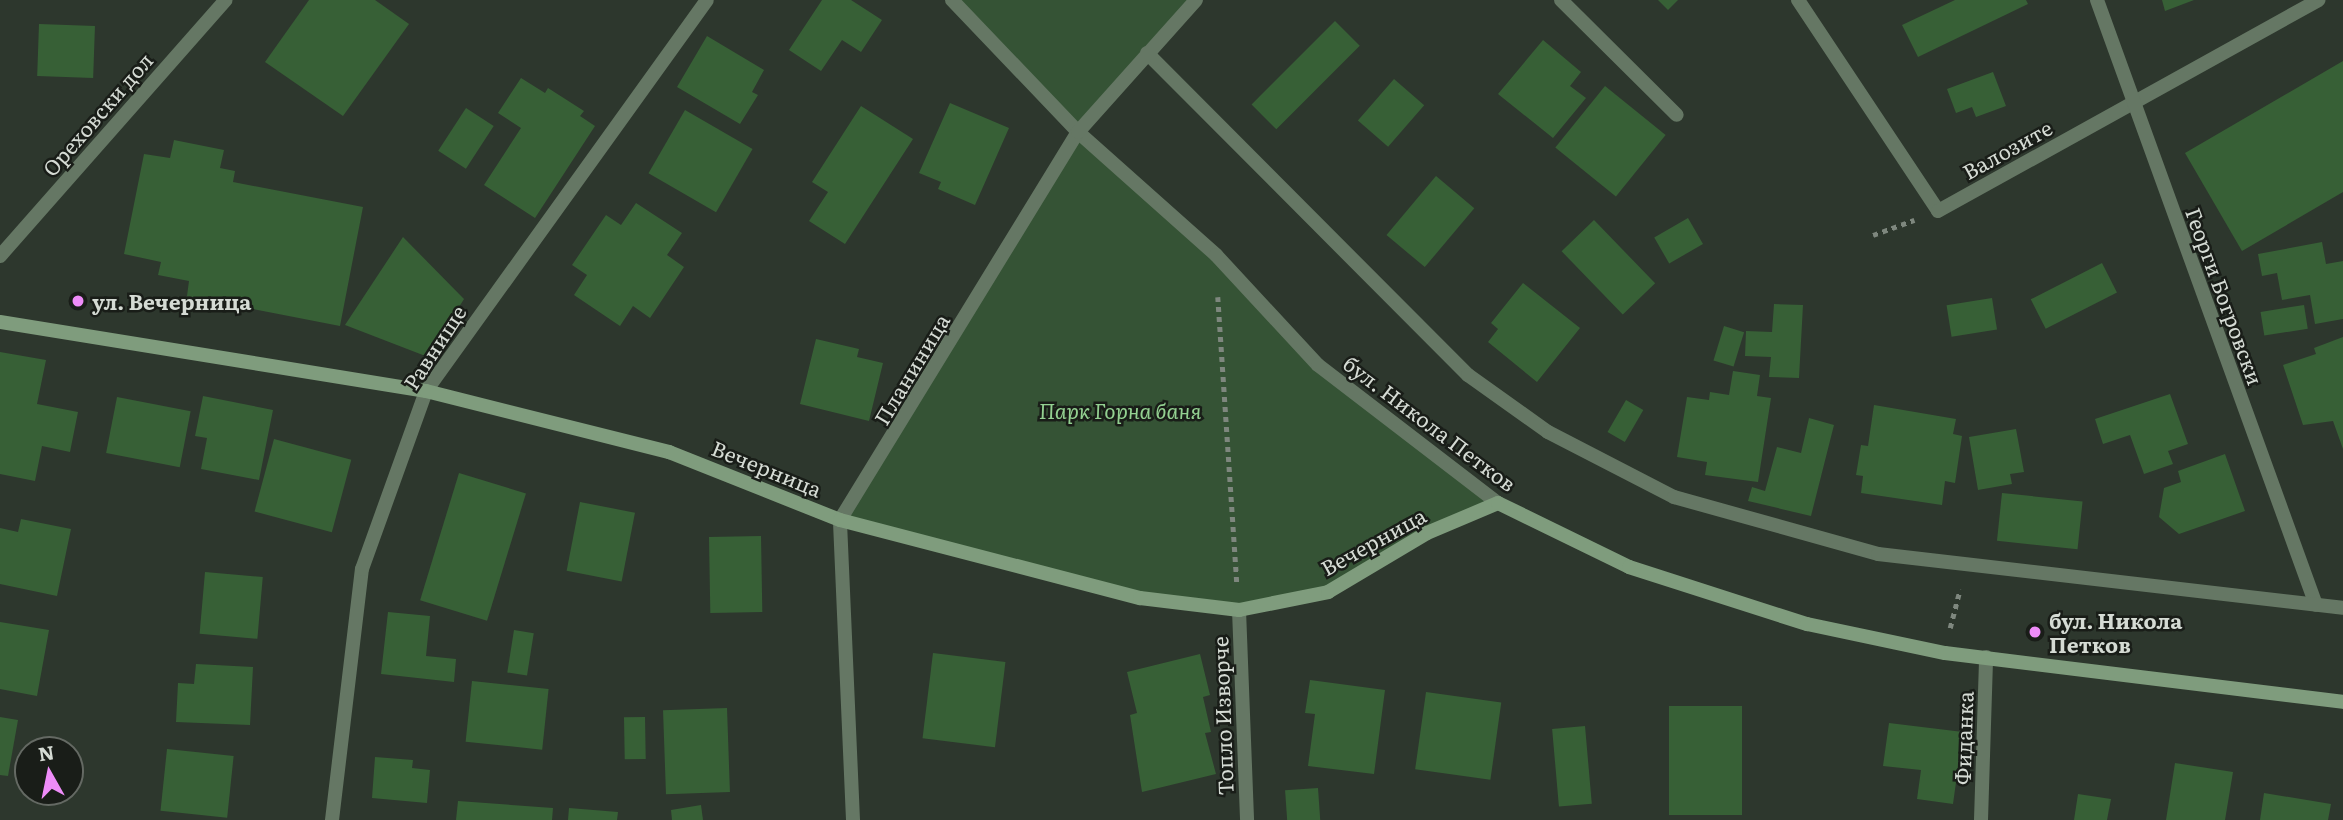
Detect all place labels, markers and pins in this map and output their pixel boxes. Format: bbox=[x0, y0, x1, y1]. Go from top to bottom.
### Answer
place label: ул. Вечерница bbox=[92, 288, 251, 314]
marker: ул. Вечерница bbox=[70, 293, 86, 309]
place label: бул. Никола Петков bbox=[2049, 607, 2182, 657]
marker: бул. Никола Петков bbox=[2027, 624, 2043, 640]

